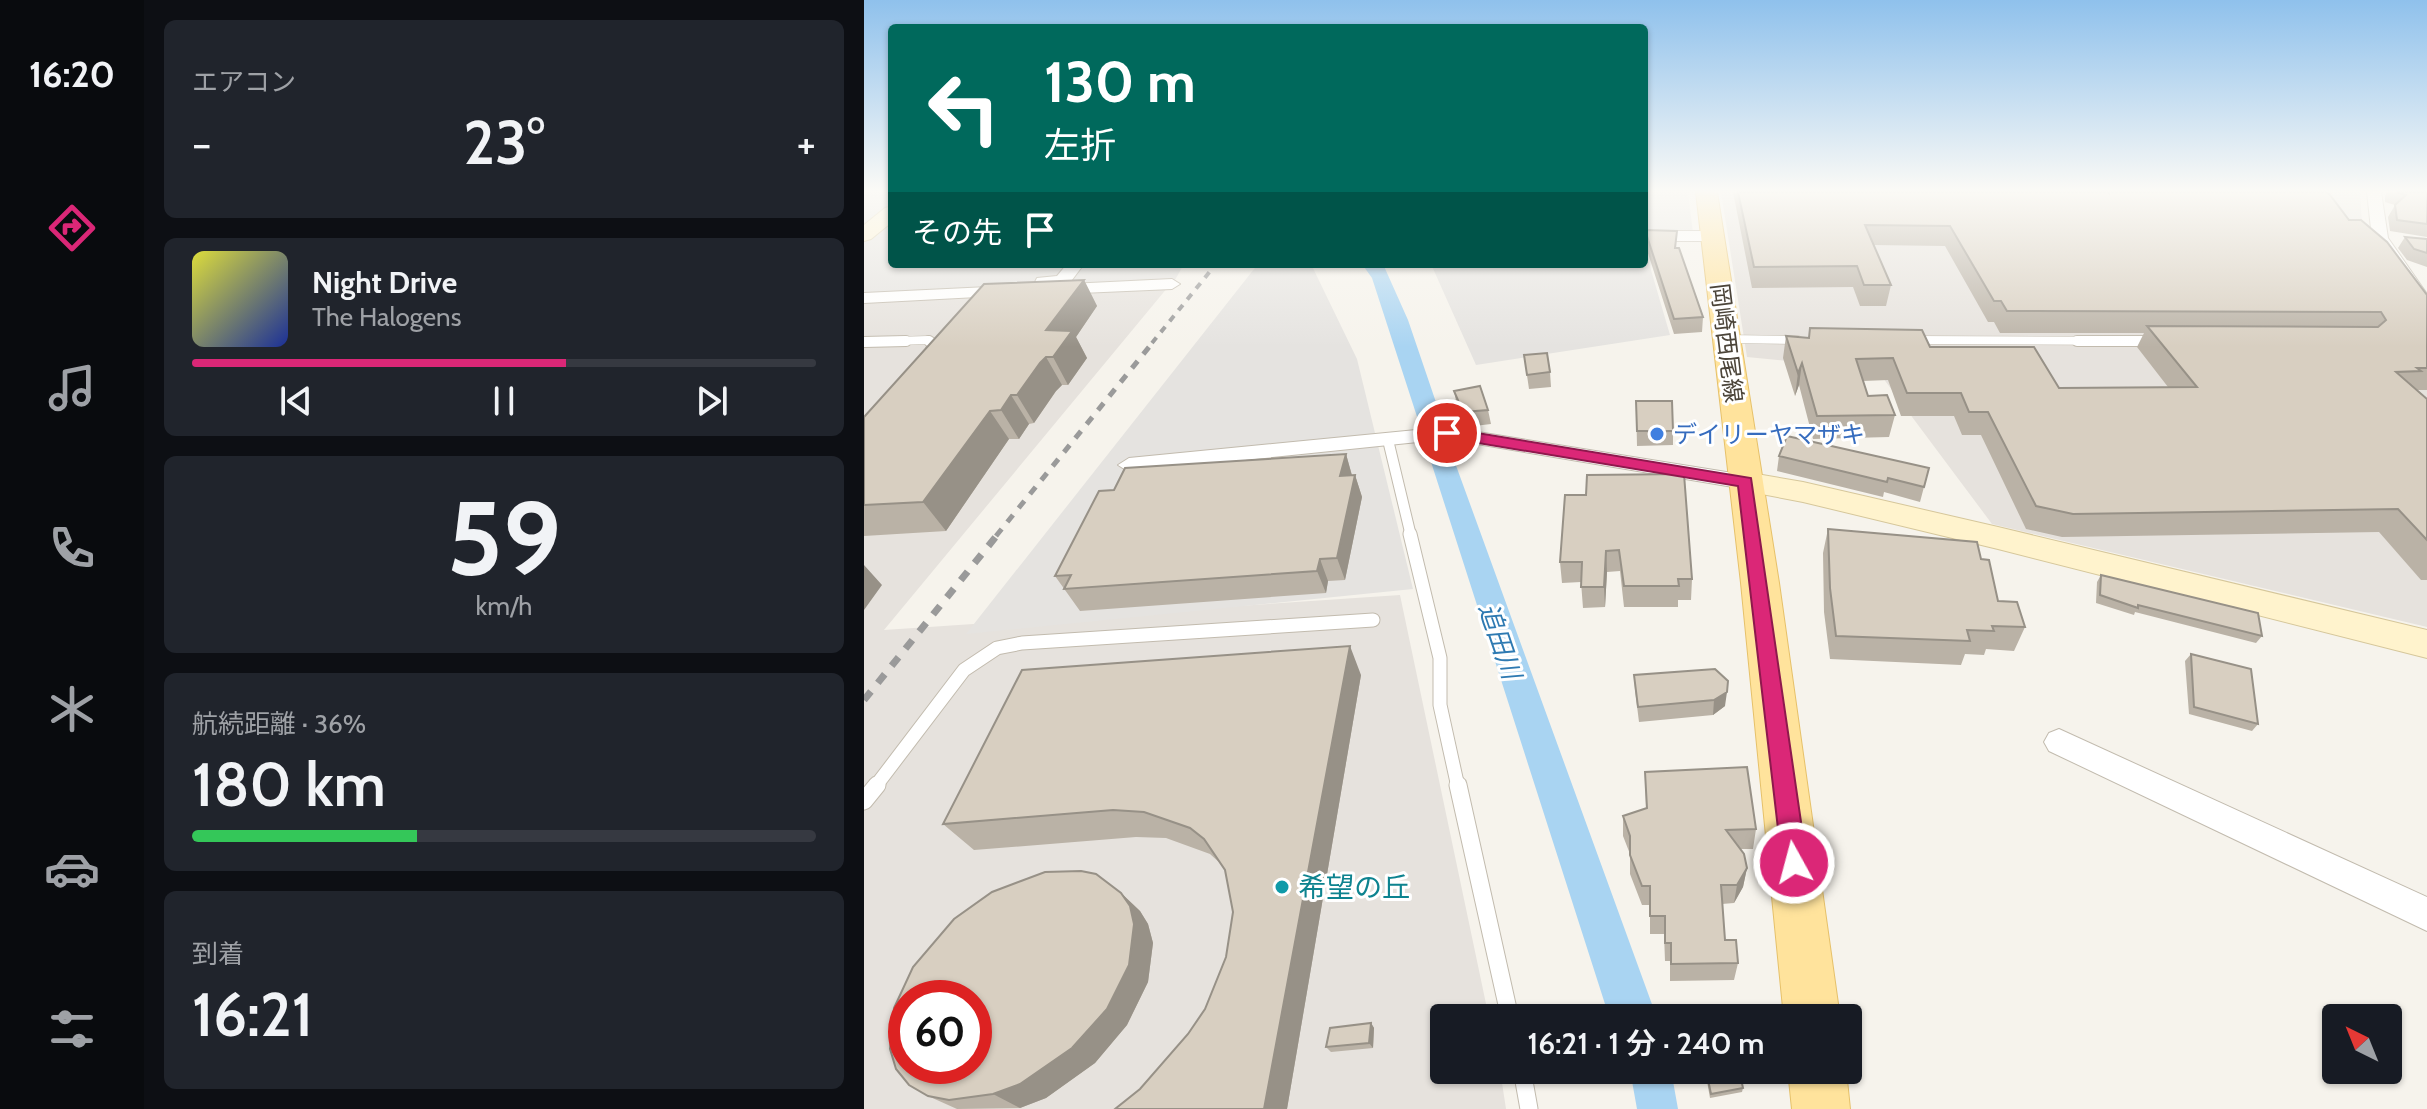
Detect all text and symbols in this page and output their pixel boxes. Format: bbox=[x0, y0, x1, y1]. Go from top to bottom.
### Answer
text: 130 m bbox=[1044, 48, 1196, 116]
text: 16:20 bbox=[29, 52, 115, 96]
icon: left bbox=[912, 56, 1016, 160]
text: エアコン bbox=[192, 66, 296, 98]
text: 23° bbox=[463, 106, 545, 179]
text: − bbox=[192, 117, 211, 170]
text: + bbox=[797, 117, 816, 170]
text: 左折 bbox=[1044, 123, 1116, 167]
icon: directions bbox=[44, 200, 100, 256]
icon: arrive bbox=[1018, 208, 1062, 252]
text: その先 bbox=[912, 214, 1002, 251]
text: Night Drive bbox=[312, 264, 457, 301]
street label: 岡崎西尾線 bbox=[1705, 282, 1749, 404]
text: The Halogens bbox=[312, 301, 461, 333]
icon: music bbox=[44, 360, 100, 416]
icon: previous bbox=[274, 379, 318, 423]
icon: pause bbox=[482, 379, 526, 423]
icon: next bbox=[690, 379, 734, 423]
pin bbox=[1413, 399, 1481, 467]
icon: arrive bbox=[1425, 411, 1469, 455]
place label: デイリーヤマザキ bbox=[1673, 420, 1865, 449]
marker: デイリーヤマザキ bbox=[1648, 425, 1666, 443]
text: 59 bbox=[447, 475, 561, 601]
icon: phone bbox=[44, 520, 100, 576]
text: km/h bbox=[476, 590, 532, 622]
water label: 追田川 bbox=[1472, 599, 1529, 686]
icon: climate bbox=[44, 681, 100, 737]
text: 航続距離 · 36% bbox=[192, 708, 366, 740]
text: 180 km bbox=[192, 748, 386, 821]
position arrow bbox=[1752, 821, 1836, 905]
icon: car bbox=[44, 841, 100, 897]
place label: 希望の丘 bbox=[1298, 870, 1410, 904]
marker: 希望の丘 bbox=[1273, 878, 1291, 896]
text: 到着 bbox=[192, 938, 244, 970]
text: 16:21 bbox=[192, 978, 313, 1051]
speed limit sign: 60 bbox=[888, 980, 992, 1084]
icon: filters bbox=[44, 1001, 100, 1057]
north arrow bbox=[2322, 1004, 2402, 1084]
map controls bbox=[2322, 1004, 2402, 1084]
text: 16:21 · 1 分 · 240 m bbox=[1528, 1025, 1764, 1062]

